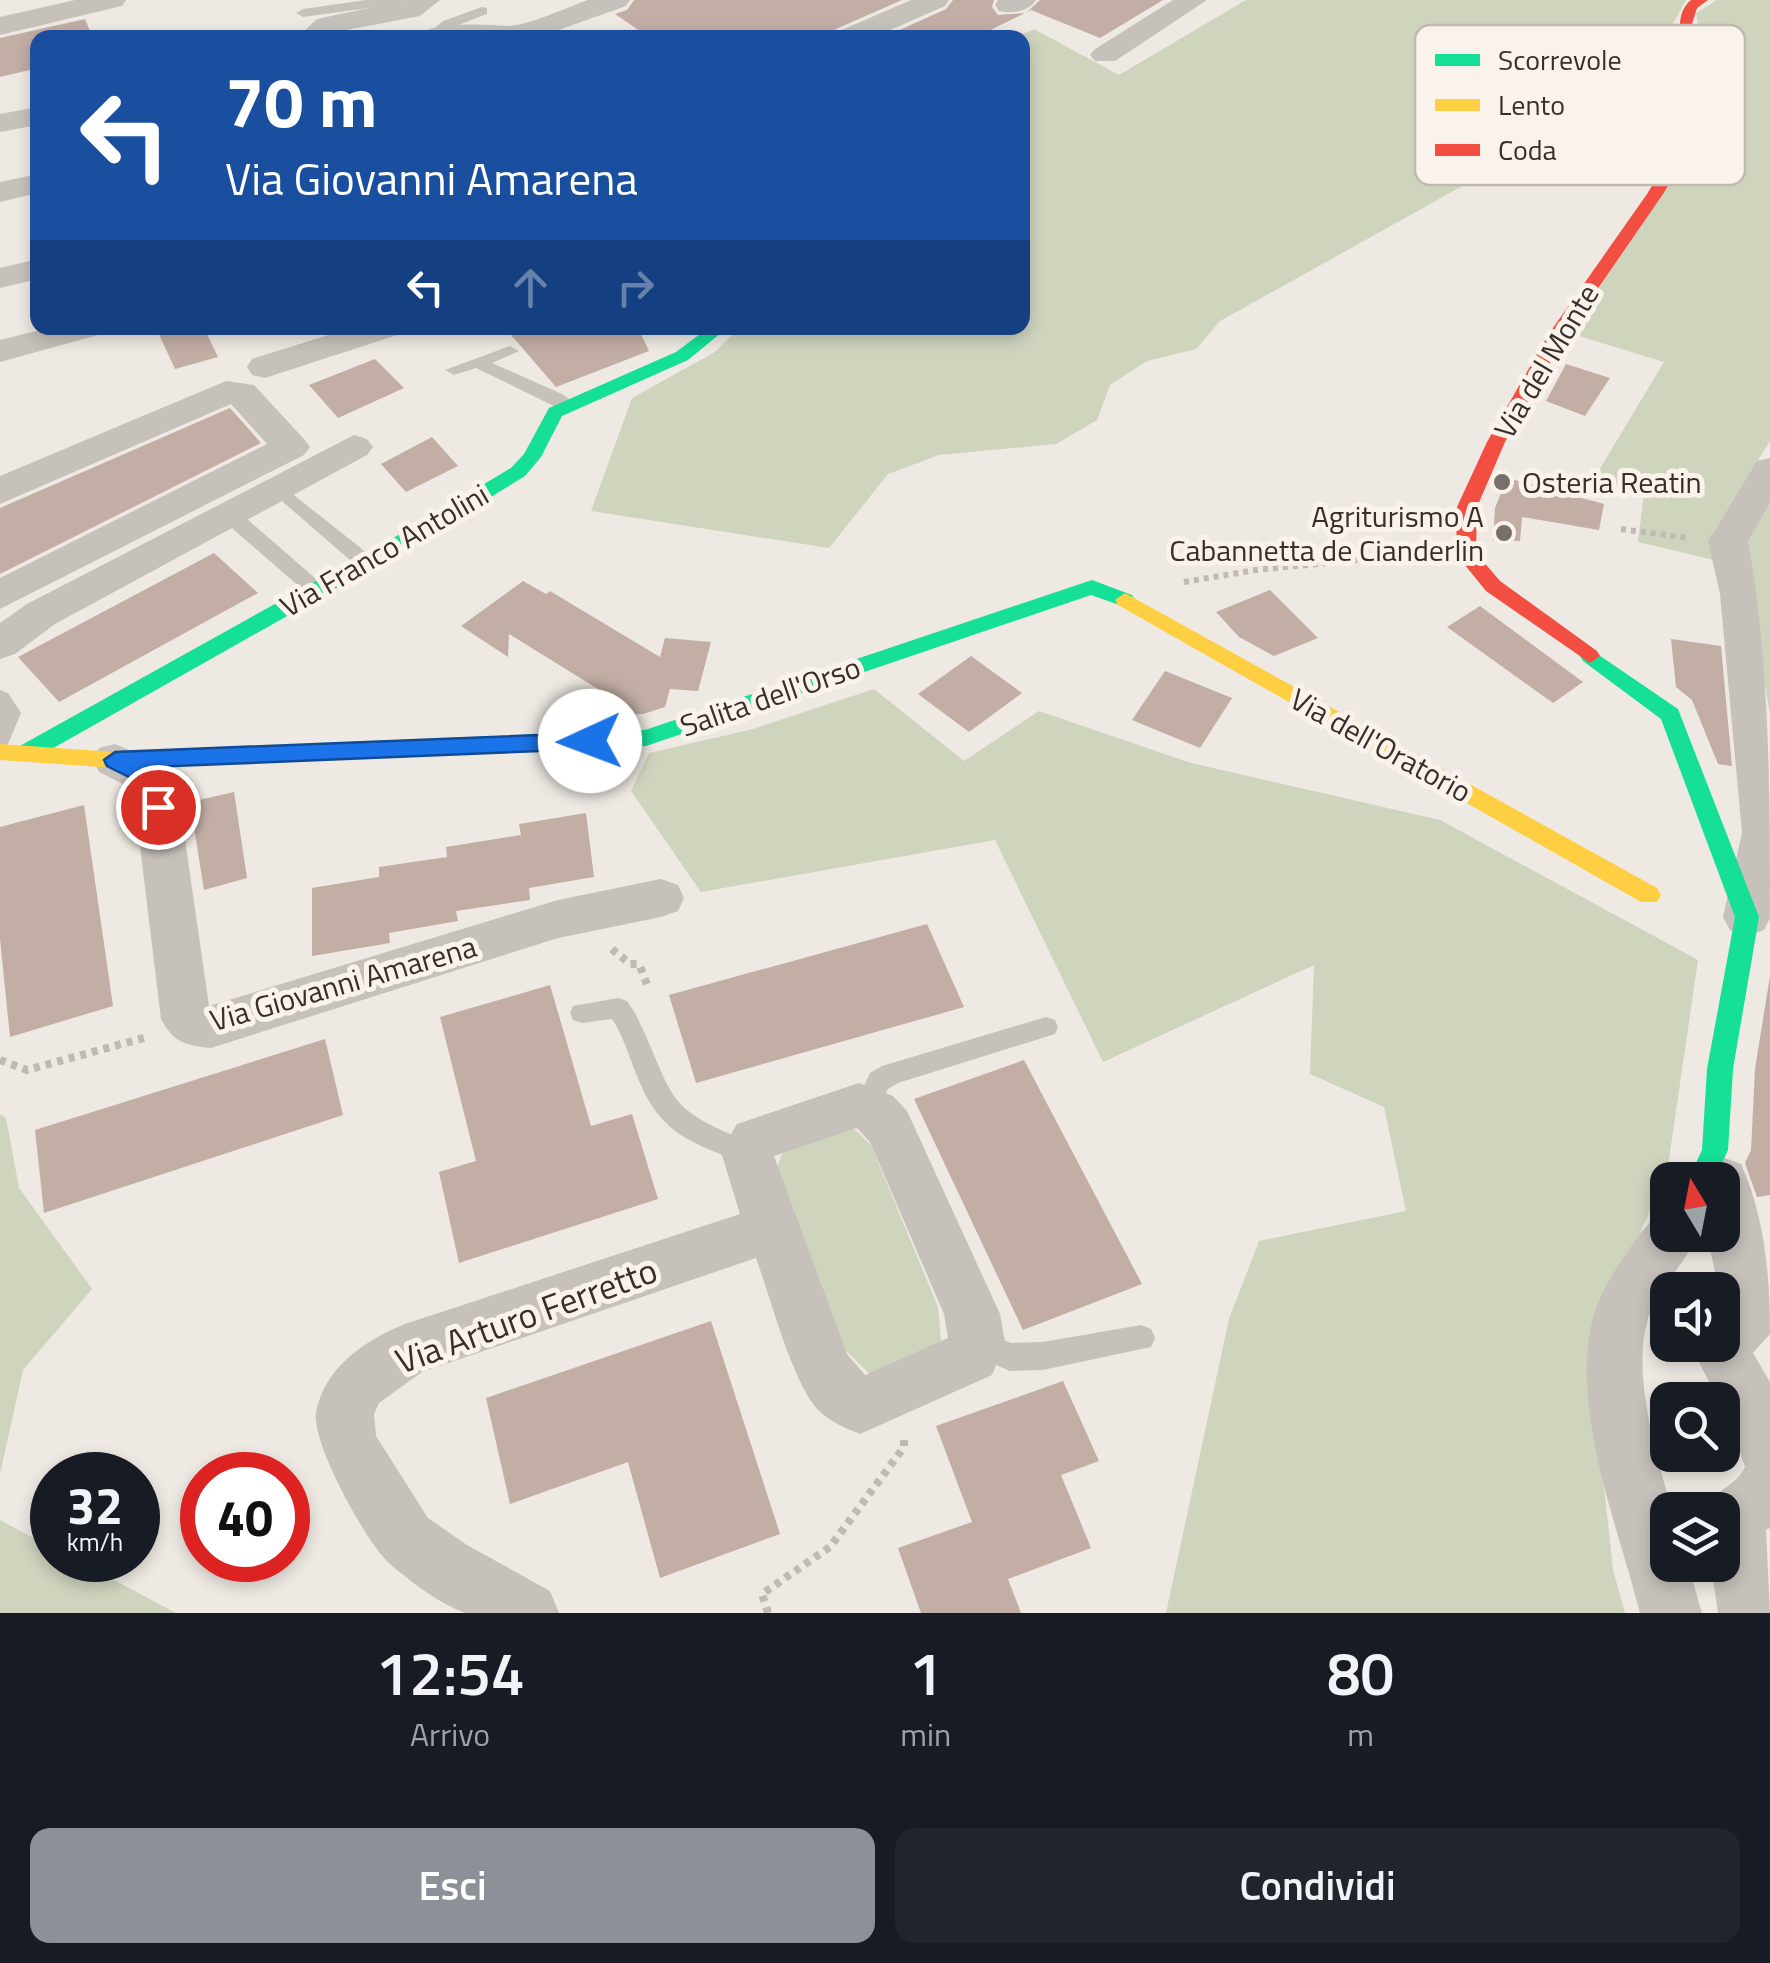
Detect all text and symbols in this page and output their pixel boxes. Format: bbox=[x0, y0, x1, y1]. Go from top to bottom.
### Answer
legend bbox=[1415, 25, 1745, 185]
text: Scorrevole bbox=[1498, 38, 1622, 81]
text: 70 m bbox=[225, 48, 378, 154]
icon: left bbox=[60, 70, 190, 200]
text: Lento bbox=[1498, 83, 1565, 126]
text: Coda bbox=[1498, 128, 1557, 171]
text: Via Giovanni Amarena bbox=[225, 144, 638, 212]
icon: left bbox=[398, 260, 453, 315]
icon: ahead bbox=[503, 260, 558, 315]
icon: right bbox=[608, 260, 663, 315]
street label: Via del Monte bbox=[1482, 275, 1610, 447]
place label: Osteria Reatin bbox=[1522, 459, 1702, 505]
marker: Osteria Reatin bbox=[1491, 471, 1513, 493]
street label: Via Franco Antolini bbox=[271, 472, 497, 628]
place label: Agriturismo A Cabannetta de Cianderlin bbox=[1169, 493, 1484, 573]
marker: Agriturismo A Cabannetta de Cianderlin bbox=[1493, 522, 1515, 544]
street label: Salita dell'Orso bbox=[674, 644, 866, 748]
street label: Via dell'Oratorio bbox=[1282, 676, 1480, 814]
position arrow bbox=[538, 689, 642, 793]
pin bbox=[116, 765, 201, 850]
icon: arrive bbox=[131, 780, 186, 835]
street label: Via Giovanni Amarena bbox=[204, 923, 482, 1043]
north arrow bbox=[1650, 1162, 1740, 1252]
map controls bbox=[1650, 1162, 1740, 1582]
street label: Via Arturo Ferretto bbox=[388, 1243, 664, 1387]
button: sound bbox=[1650, 1272, 1740, 1362]
button: search bbox=[1650, 1382, 1740, 1472]
speed limit sign: 40 bbox=[180, 1452, 310, 1582]
text: 32 bbox=[67, 1467, 123, 1543]
button: layers bbox=[1650, 1492, 1740, 1582]
text: km/h bbox=[67, 1523, 123, 1561]
text: 12:54 bbox=[376, 1627, 525, 1718]
text: 1 bbox=[909, 1627, 943, 1718]
text: 80 bbox=[1327, 1627, 1394, 1718]
text: Arrivo bbox=[410, 1710, 490, 1758]
text: min bbox=[900, 1710, 951, 1758]
text: m bbox=[1347, 1710, 1374, 1758]
button: Esci bbox=[30, 1828, 875, 1943]
button: Condividi bbox=[895, 1828, 1740, 1943]

